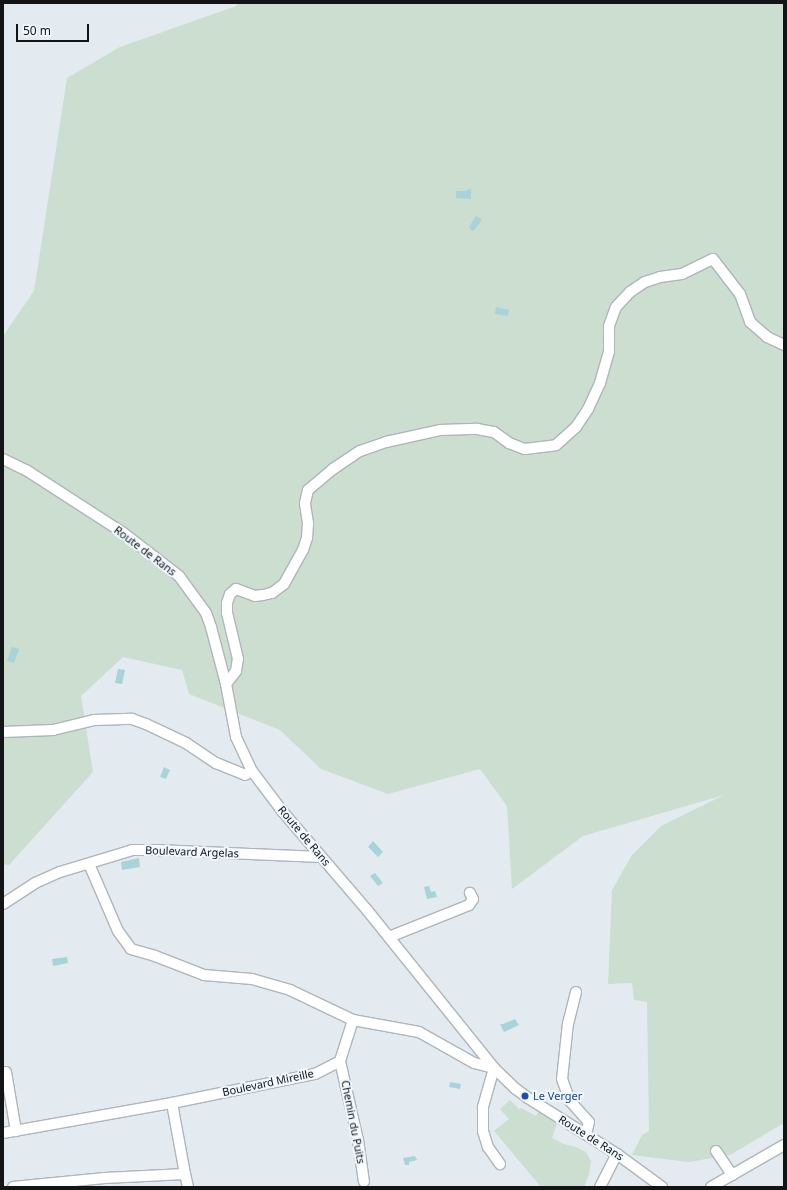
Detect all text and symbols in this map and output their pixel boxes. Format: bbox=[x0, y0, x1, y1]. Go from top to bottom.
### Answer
scale bar bbox=[18, 16, 91, 42]
text: 50 m bbox=[23, 22, 51, 39]
street label: Route de Rans bbox=[111, 523, 179, 579]
street label: Route de Rans bbox=[275, 803, 333, 869]
street label: Boulevard Argelas bbox=[145, 844, 239, 860]
street label: Boulevard Mireille bbox=[221, 1067, 315, 1099]
street label: Chemin du Puits bbox=[338, 1079, 368, 1165]
place label: Le Verger bbox=[533, 1089, 582, 1103]
marker: Le Verger bbox=[520, 1091, 530, 1101]
street label: Route de Rans bbox=[556, 1113, 626, 1163]

